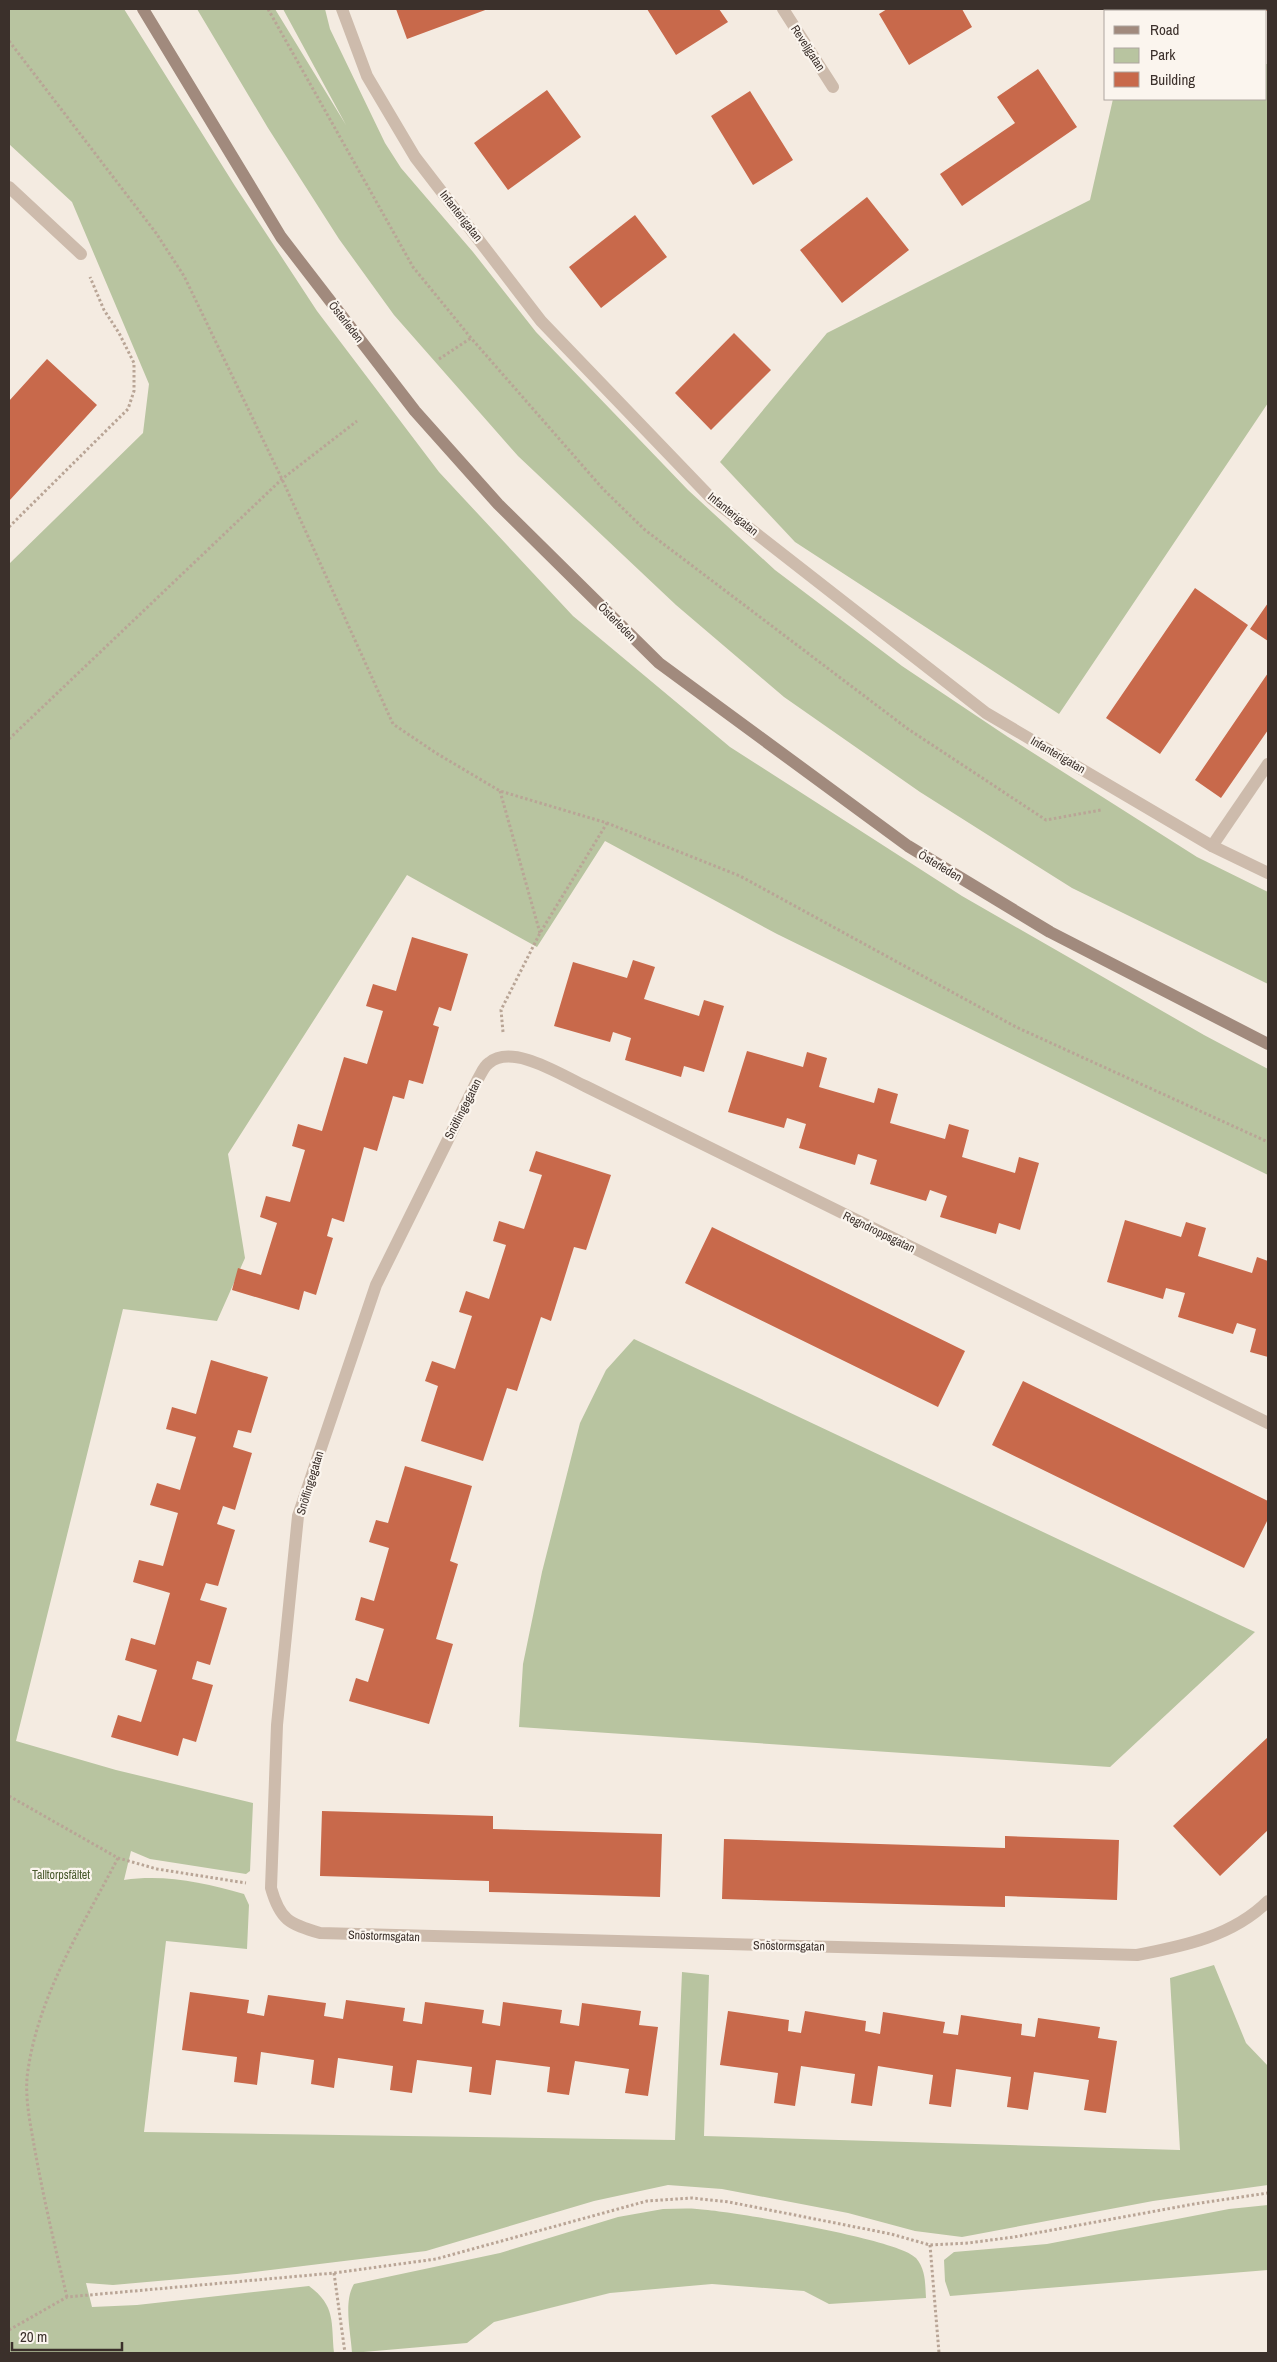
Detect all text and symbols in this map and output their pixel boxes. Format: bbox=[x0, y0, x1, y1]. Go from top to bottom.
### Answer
legend bbox=[1104, 10, 1267, 100]
text: Road bbox=[1150, 19, 1179, 40]
street label: Reveljgatan bbox=[787, 22, 829, 74]
text: Park bbox=[1150, 44, 1176, 65]
text: Building bbox=[1150, 69, 1195, 90]
street label: Infanterigatan bbox=[436, 187, 486, 245]
street label: Österleden bbox=[325, 297, 368, 346]
street label: Infanterigatan bbox=[704, 489, 762, 539]
street label: Österleden bbox=[594, 599, 640, 645]
street label: Infanterigatan bbox=[1028, 733, 1088, 777]
street label: Österleden bbox=[915, 846, 965, 885]
street label: Snöflingegatan bbox=[441, 1076, 485, 1142]
street label: Regndroppsgatan bbox=[840, 1208, 918, 1256]
street label: Snöflingegatan bbox=[293, 1449, 327, 1517]
park label: Talltorpsfältet bbox=[32, 1867, 90, 1883]
street label: Snöstormsgatan bbox=[348, 1927, 420, 1945]
street label: Snöstormsgatan bbox=[753, 1937, 825, 1955]
scale bar bbox=[12, 2320, 122, 2352]
text: 20 m bbox=[20, 2326, 47, 2347]

